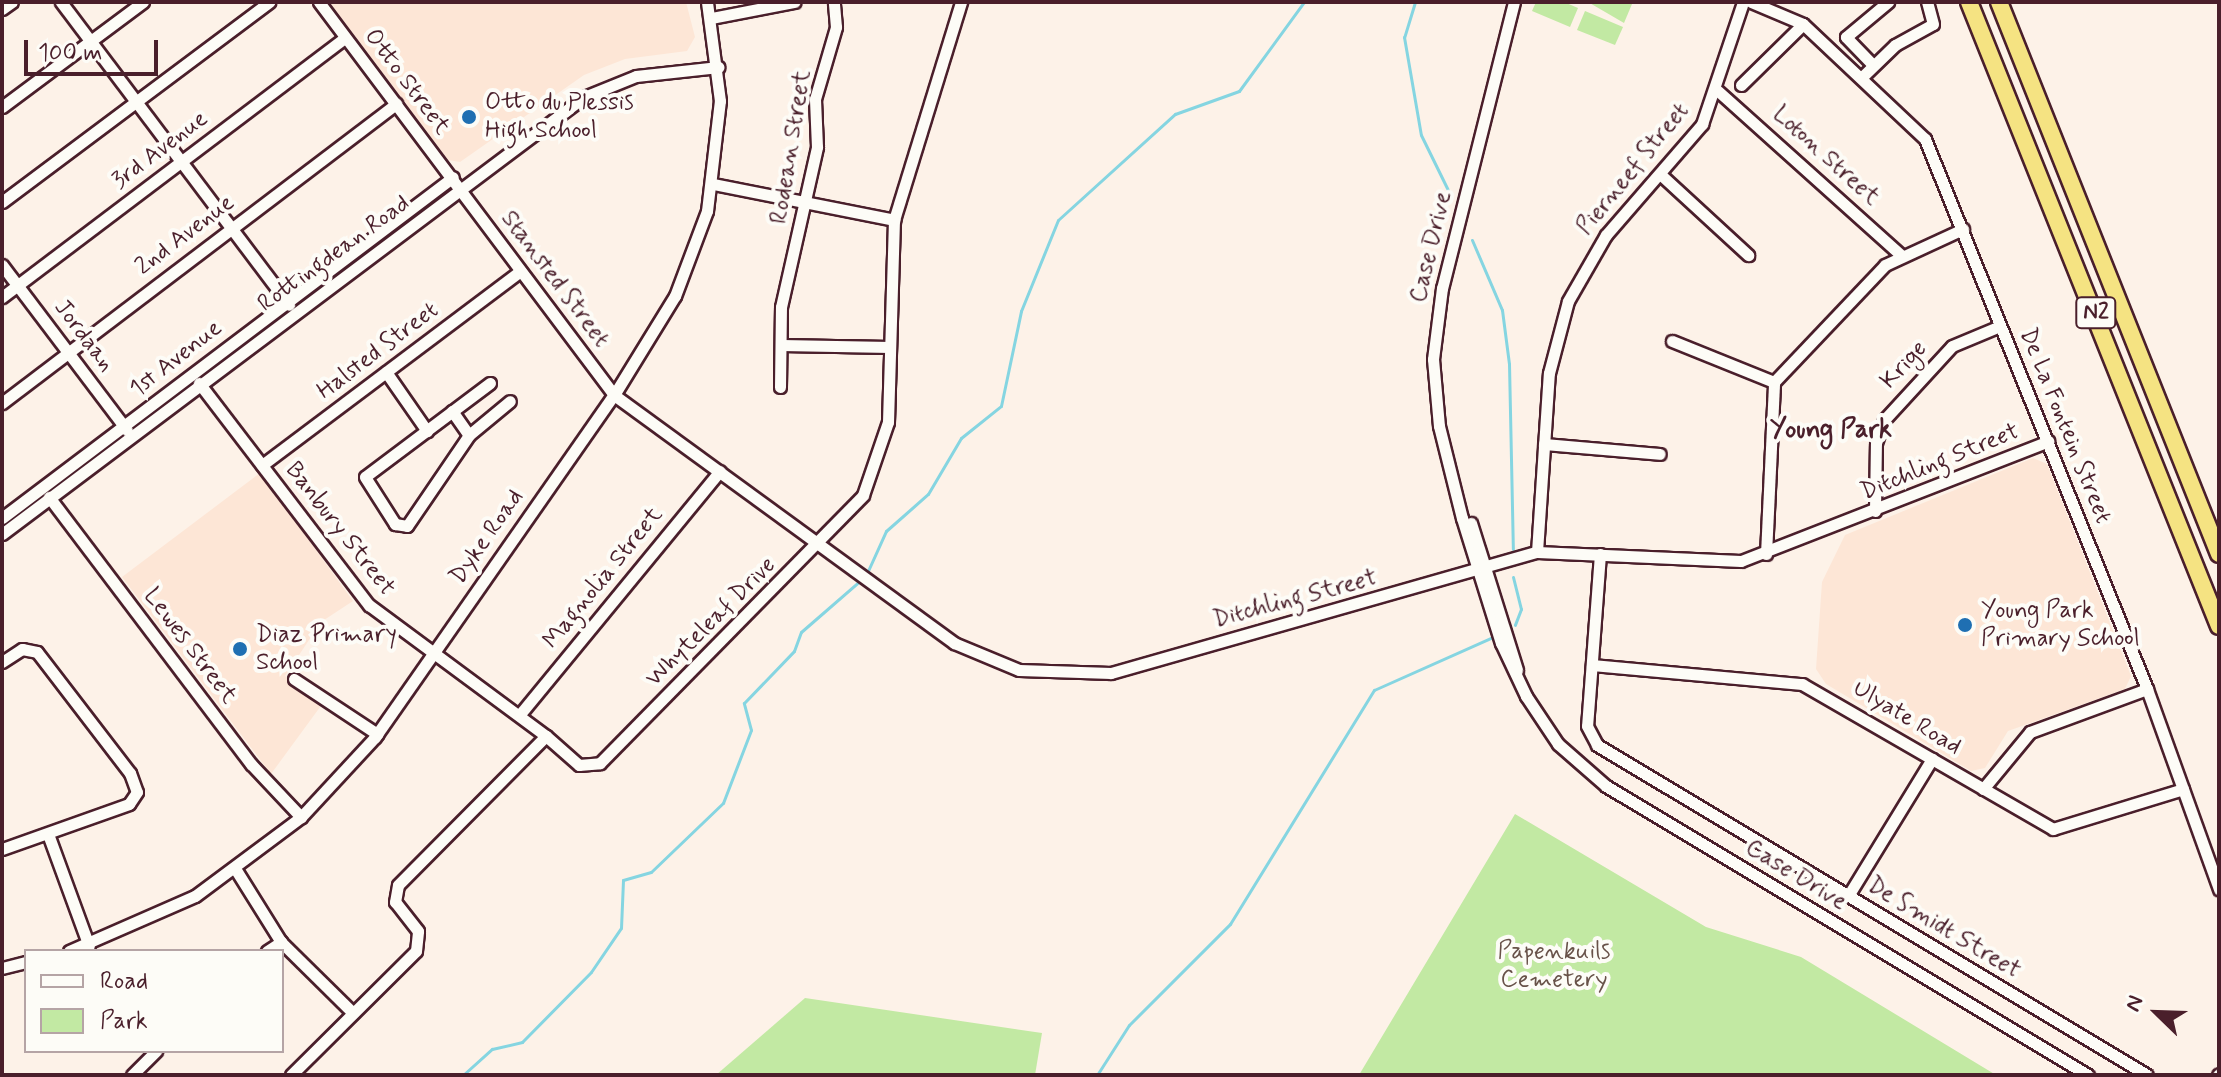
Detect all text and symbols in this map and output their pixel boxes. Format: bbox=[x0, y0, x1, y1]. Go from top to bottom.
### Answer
street label: Otto Street bbox=[358, 23, 456, 141]
scale bar bbox=[28, 24, 162, 74]
text: 100 m bbox=[38, 38, 102, 69]
street label: Rodean Street bbox=[765, 68, 817, 226]
place label: Otto du Plessis High School bbox=[485, 89, 639, 145]
street label: Pierneef Street bbox=[1570, 95, 1696, 243]
street label: Loton Street bbox=[1766, 100, 1886, 212]
street label: 3rd Avenue bbox=[106, 104, 214, 196]
marker: Otto du Plessis High School bbox=[460, 108, 478, 126]
street label: 2nd Avenue bbox=[129, 188, 241, 282]
street label: Rottingdean Road bbox=[253, 189, 415, 319]
street label: Case Drive bbox=[1405, 190, 1457, 304]
street label: Stansted Street bbox=[493, 203, 617, 355]
street label: Jordaan bbox=[48, 294, 120, 378]
street label: Halsted Street bbox=[310, 295, 446, 407]
road number: N2 bbox=[2074, 295, 2118, 331]
street label: 1st Avenue bbox=[124, 314, 228, 404]
street label: De La Fontein Street bbox=[2011, 319, 2119, 533]
street label: Krige bbox=[1875, 335, 1933, 395]
district label: Young Park bbox=[1770, 415, 1892, 447]
street label: Ditchling Street bbox=[1857, 417, 2023, 507]
street label: Banbury Street bbox=[279, 457, 401, 601]
street label: Dyke Road bbox=[445, 485, 529, 589]
street label: Magnolia Street bbox=[537, 501, 669, 655]
street label: Whyteleaf Drive bbox=[640, 551, 782, 693]
street label: Ditchling Street bbox=[1211, 563, 1379, 635]
street label: Lewes Street bbox=[137, 582, 243, 710]
place label: Young Park Primary School bbox=[1981, 597, 2139, 653]
marker: Young Park Primary School bbox=[1956, 616, 1974, 634]
place label: Diaz Primary School bbox=[256, 621, 399, 677]
marker: Diaz Primary School bbox=[231, 640, 249, 658]
street label: Ulyate Road bbox=[1848, 674, 1966, 762]
street label: Case Drive bbox=[1741, 834, 1851, 916]
street label: De Smidt Street bbox=[1861, 870, 2027, 986]
park label: Papenkuils Cemetery bbox=[1498, 938, 1610, 994]
legend bbox=[24, 949, 284, 1053]
text: Road bbox=[100, 966, 148, 997]
north arrow bbox=[2117, 973, 2197, 1053]
text: N bbox=[2119, 991, 2151, 1016]
text: Park bbox=[100, 1006, 148, 1037]

